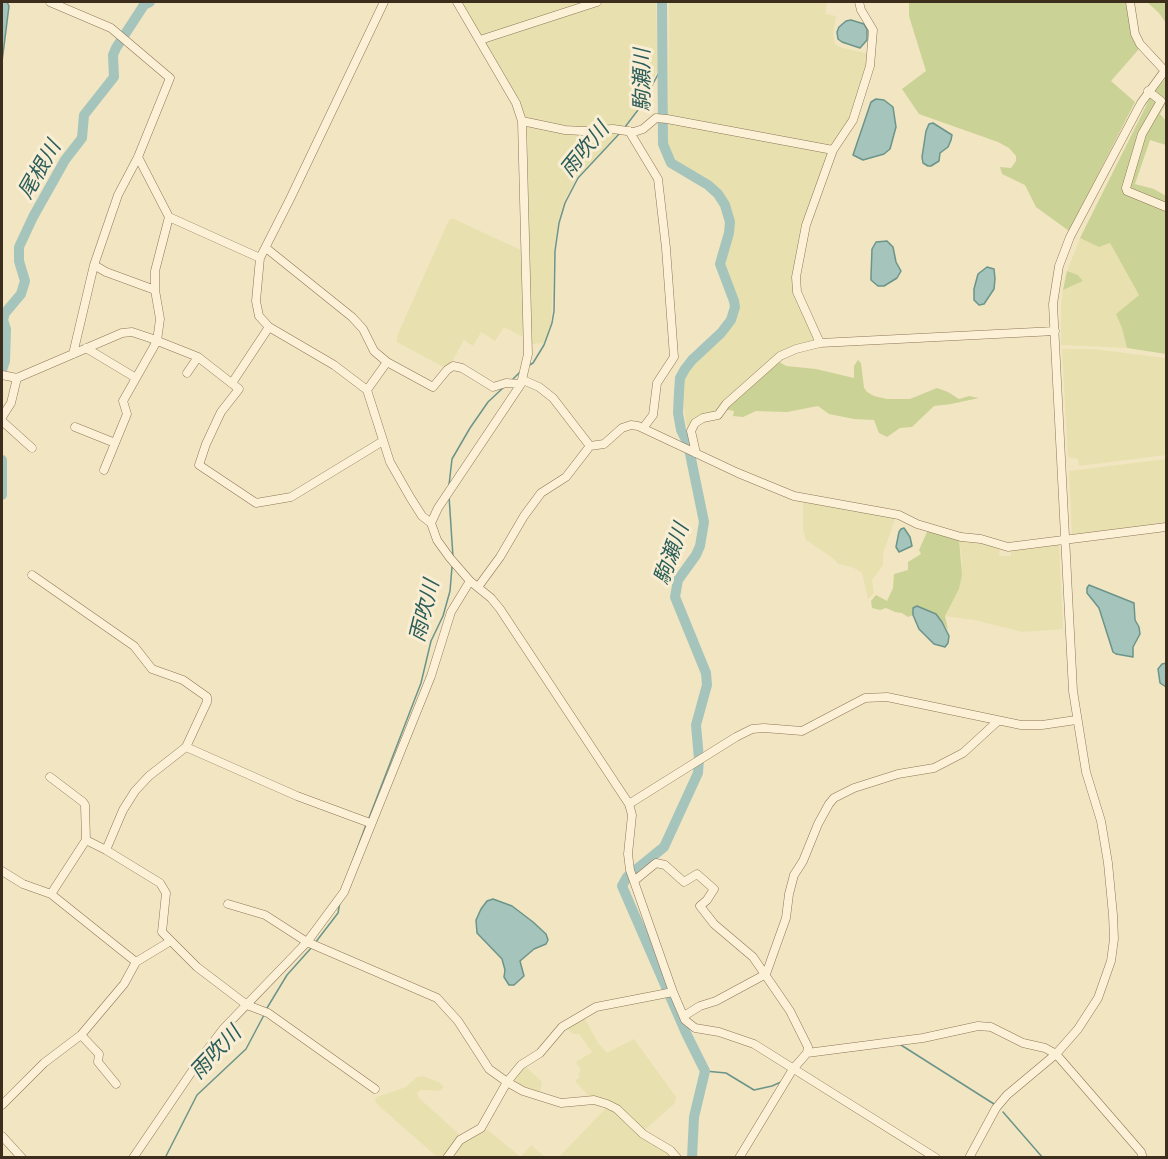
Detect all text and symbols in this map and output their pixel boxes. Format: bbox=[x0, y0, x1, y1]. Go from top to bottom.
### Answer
water label: 駒瀬川 bbox=[630, 49, 656, 111]
water label: 雨吹川 bbox=[555, 118, 615, 182]
water label: 尾根川 bbox=[13, 136, 67, 204]
water label: 駒瀬川 bbox=[649, 520, 695, 588]
water label: 雨吹川 bbox=[405, 577, 445, 645]
water label: 雨吹川 bbox=[185, 1021, 247, 1085]

